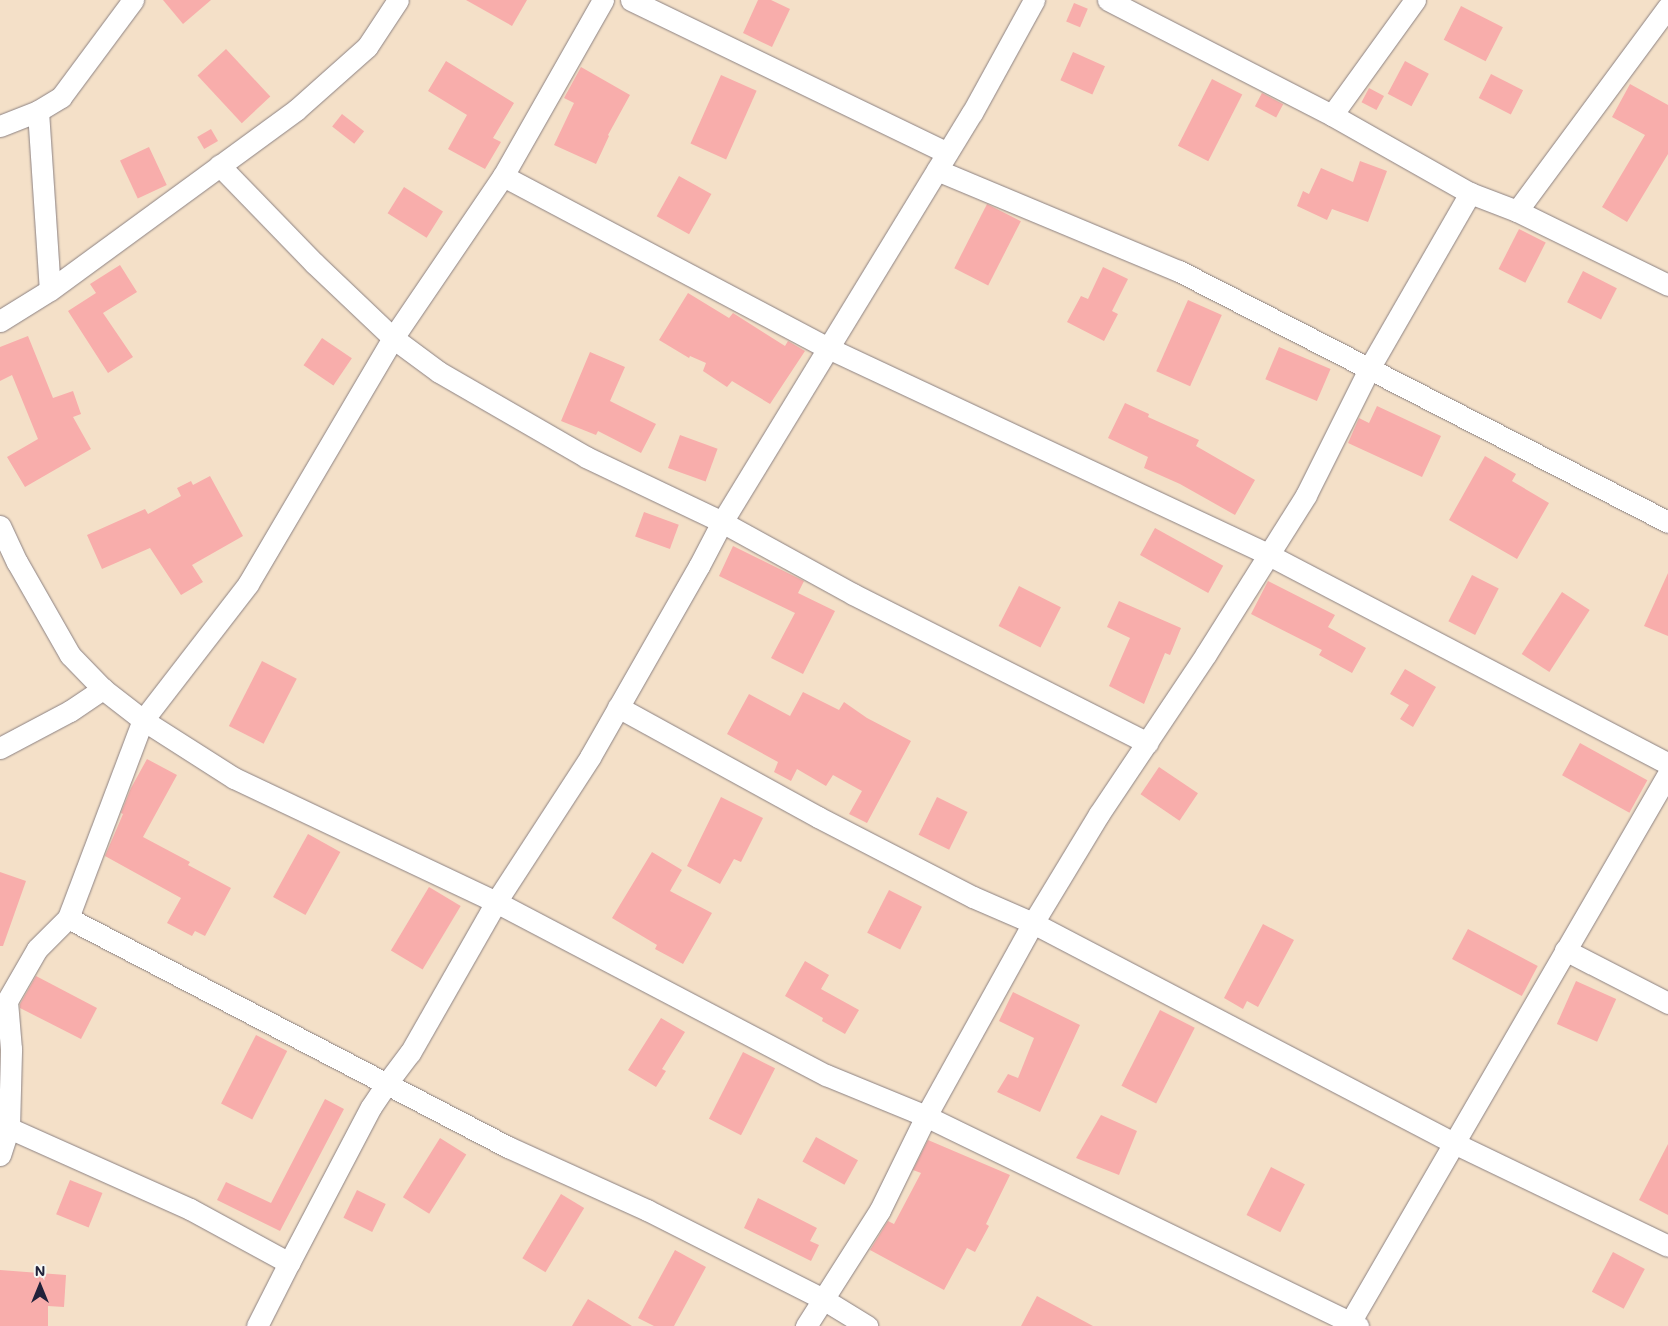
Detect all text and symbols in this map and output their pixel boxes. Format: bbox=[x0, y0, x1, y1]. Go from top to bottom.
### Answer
north arrow bbox=[15, 1261, 65, 1311]
text: N bbox=[35, 1261, 45, 1280]

